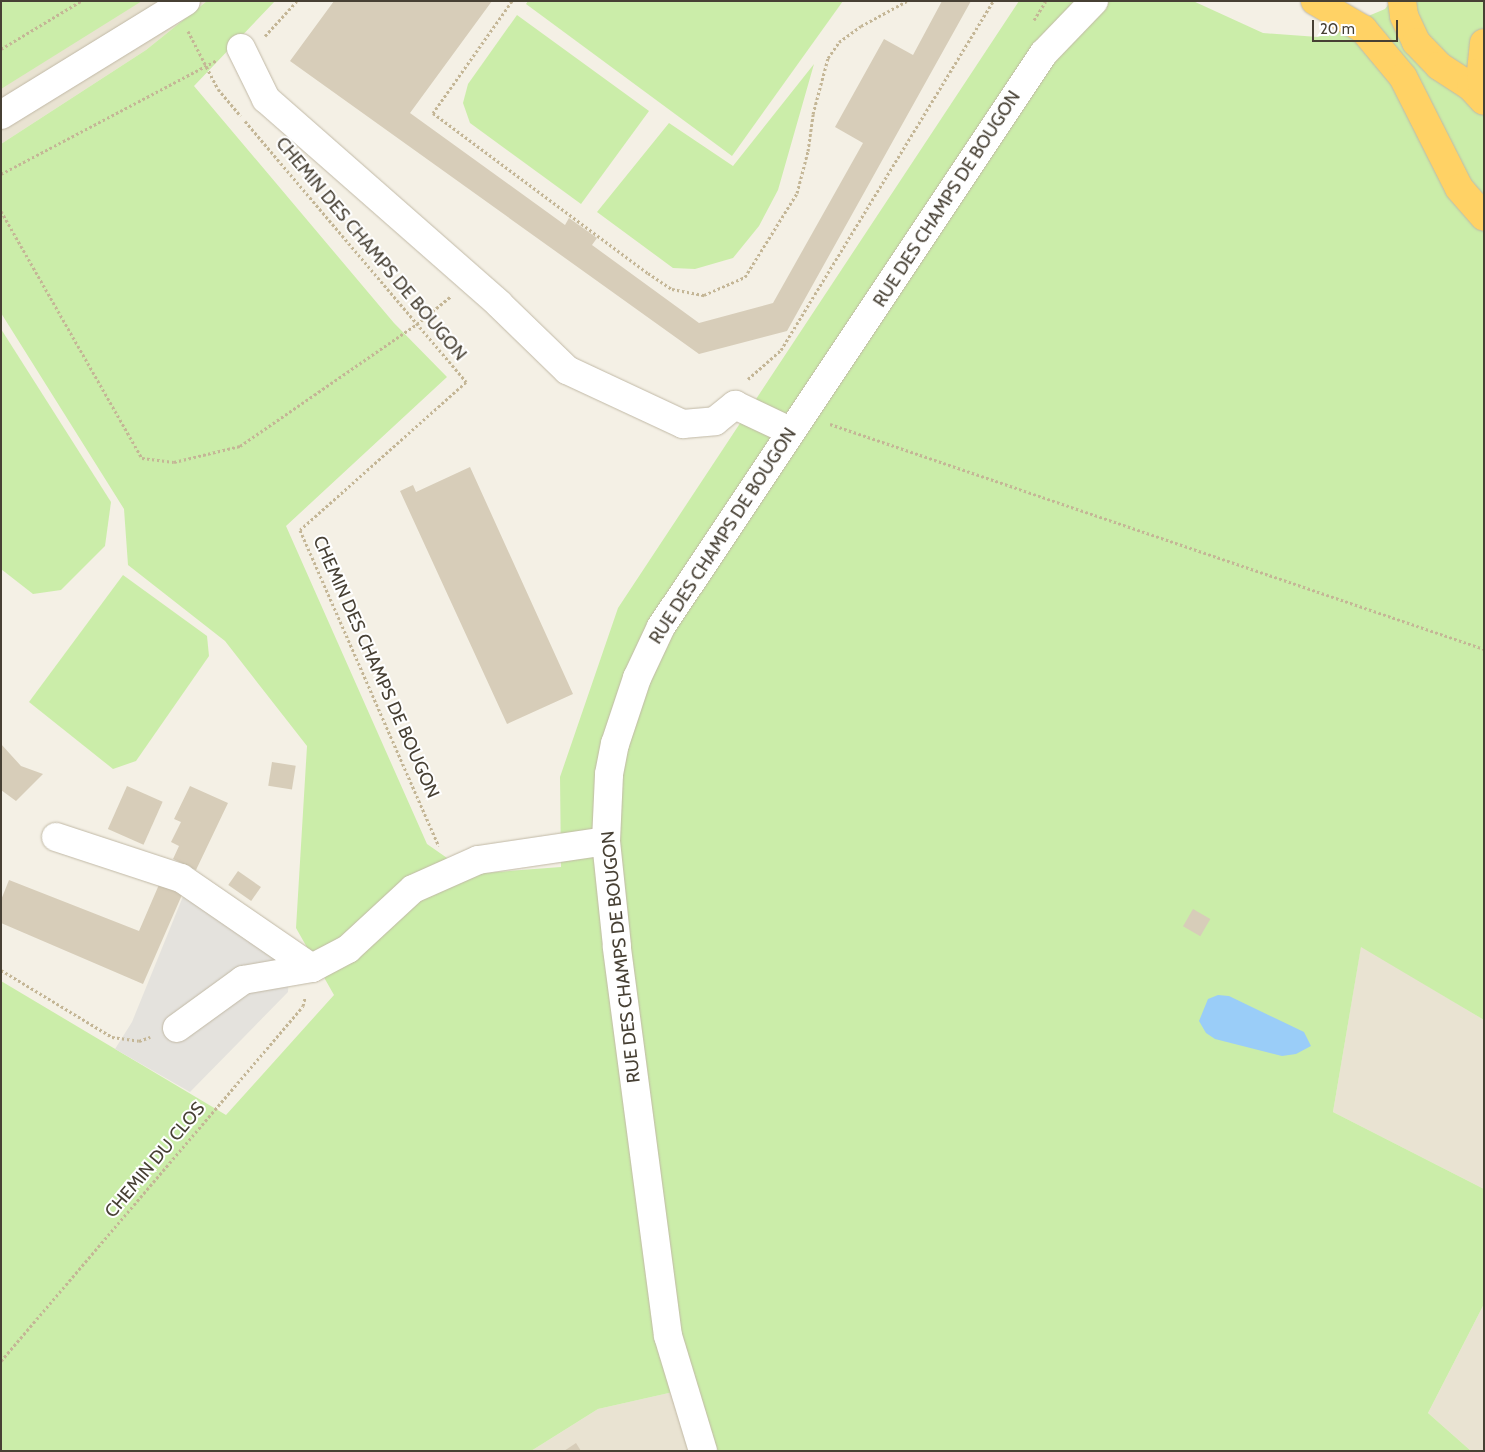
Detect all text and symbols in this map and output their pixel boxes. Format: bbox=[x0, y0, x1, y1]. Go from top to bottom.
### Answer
scale bar bbox=[1315, 10, 1401, 42]
text: 20 m bbox=[1320, 20, 1355, 38]
street label: RUE DES CHAMPS DE BOUGON bbox=[869, 87, 1025, 311]
street label: CHEMIN DES CHAMPS DE BOUGON bbox=[271, 133, 471, 365]
street label: RUE DES CHAMPS DE BOUGON bbox=[645, 424, 801, 648]
street label: CHEMIN DES CHAMPS DE BOUGON bbox=[308, 532, 444, 802]
street label: RUE DES CHAMPS DE BOUGON bbox=[597, 830, 645, 1084]
street label: CHEMIN DU CLOS bbox=[101, 1098, 209, 1222]

